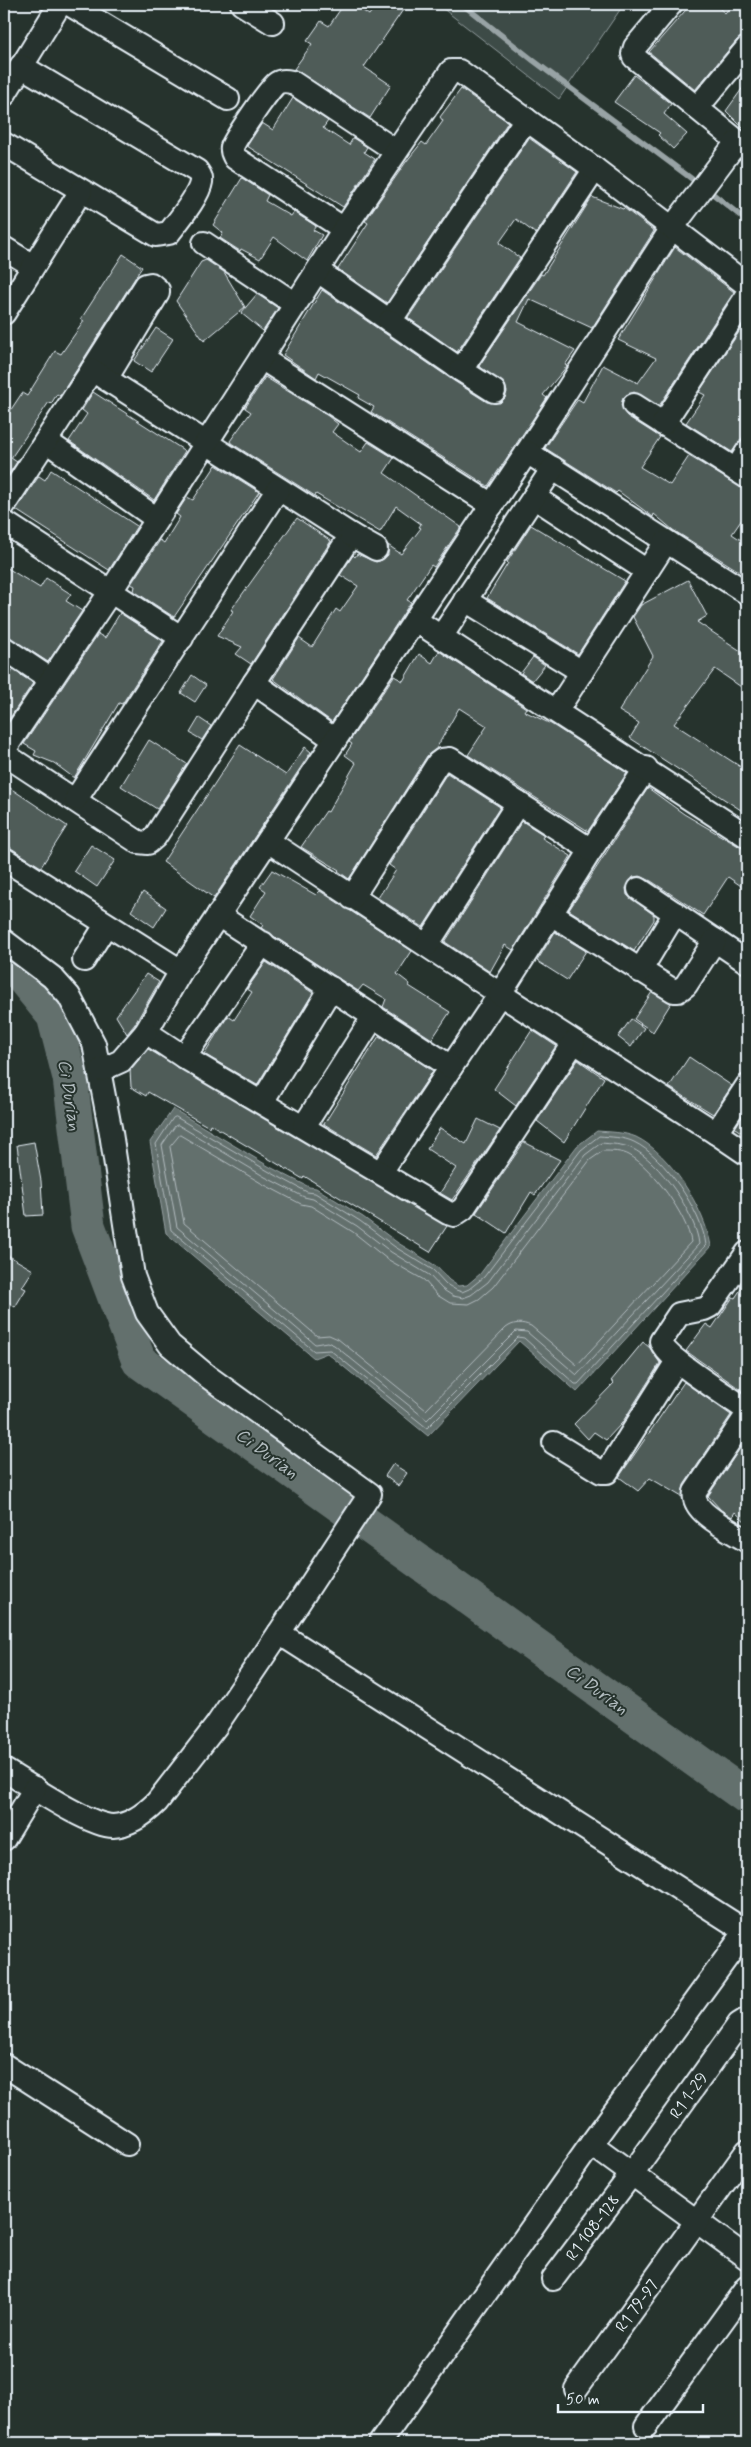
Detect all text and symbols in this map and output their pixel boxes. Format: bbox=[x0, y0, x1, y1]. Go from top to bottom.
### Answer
water label: Ci Durian bbox=[52, 1058, 86, 1133]
water label: Ci Durian bbox=[230, 1423, 303, 1485]
water label: Ci Durian bbox=[560, 1659, 633, 1721]
street label: R1 1-29 bbox=[665, 2069, 713, 2123]
street label: R1 108-128 bbox=[561, 2191, 625, 2265]
street label: R1 79-97 bbox=[611, 2275, 663, 2336]
scale bar bbox=[558, 2382, 704, 2414]
text: 50 m bbox=[566, 2390, 600, 2410]

